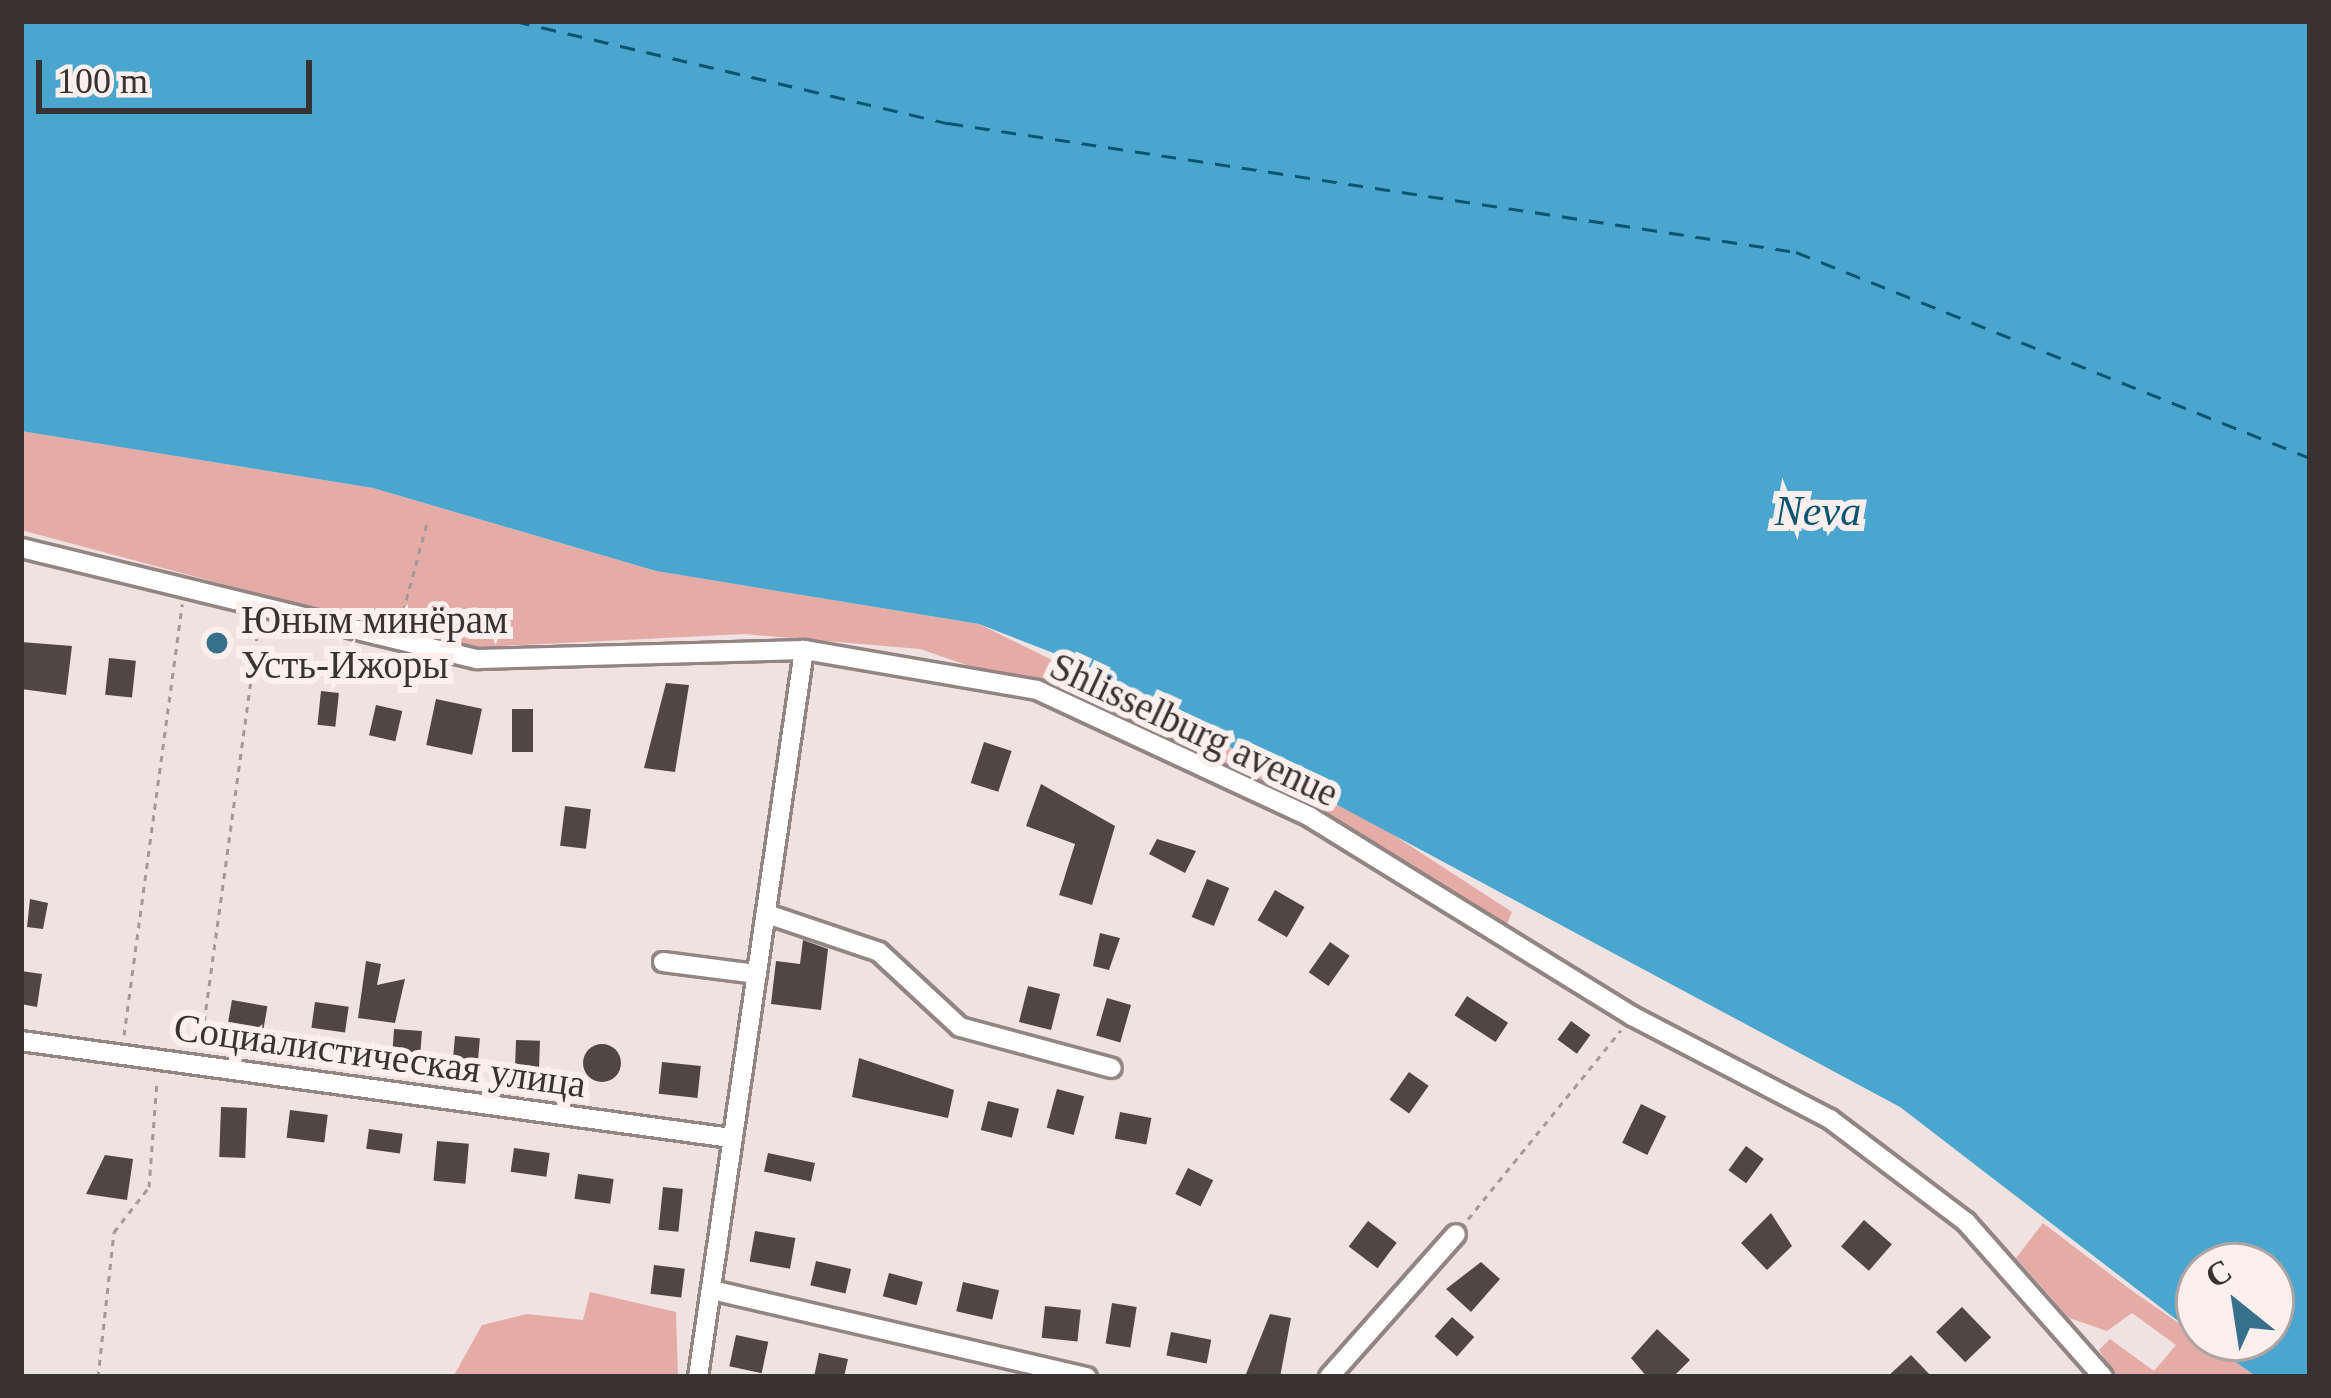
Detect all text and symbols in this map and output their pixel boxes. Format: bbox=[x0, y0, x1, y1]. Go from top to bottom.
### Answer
scale bar bbox=[42, 36, 318, 110]
text: 100 m bbox=[57, 61, 148, 101]
water label: Neva bbox=[1775, 486, 1861, 536]
place label: Юным минёрам Усть-Ижоры bbox=[241, 598, 508, 689]
marker: Юным минёрам Усть-Ижоры bbox=[204, 630, 230, 656]
street label: Shlisselburg avenue bbox=[1043, 643, 1345, 817]
street label: Социалистическая улица bbox=[171, 1004, 589, 1108]
north arrow bbox=[2175, 1242, 2295, 1362]
text: С bbox=[2199, 1252, 2238, 1295]

